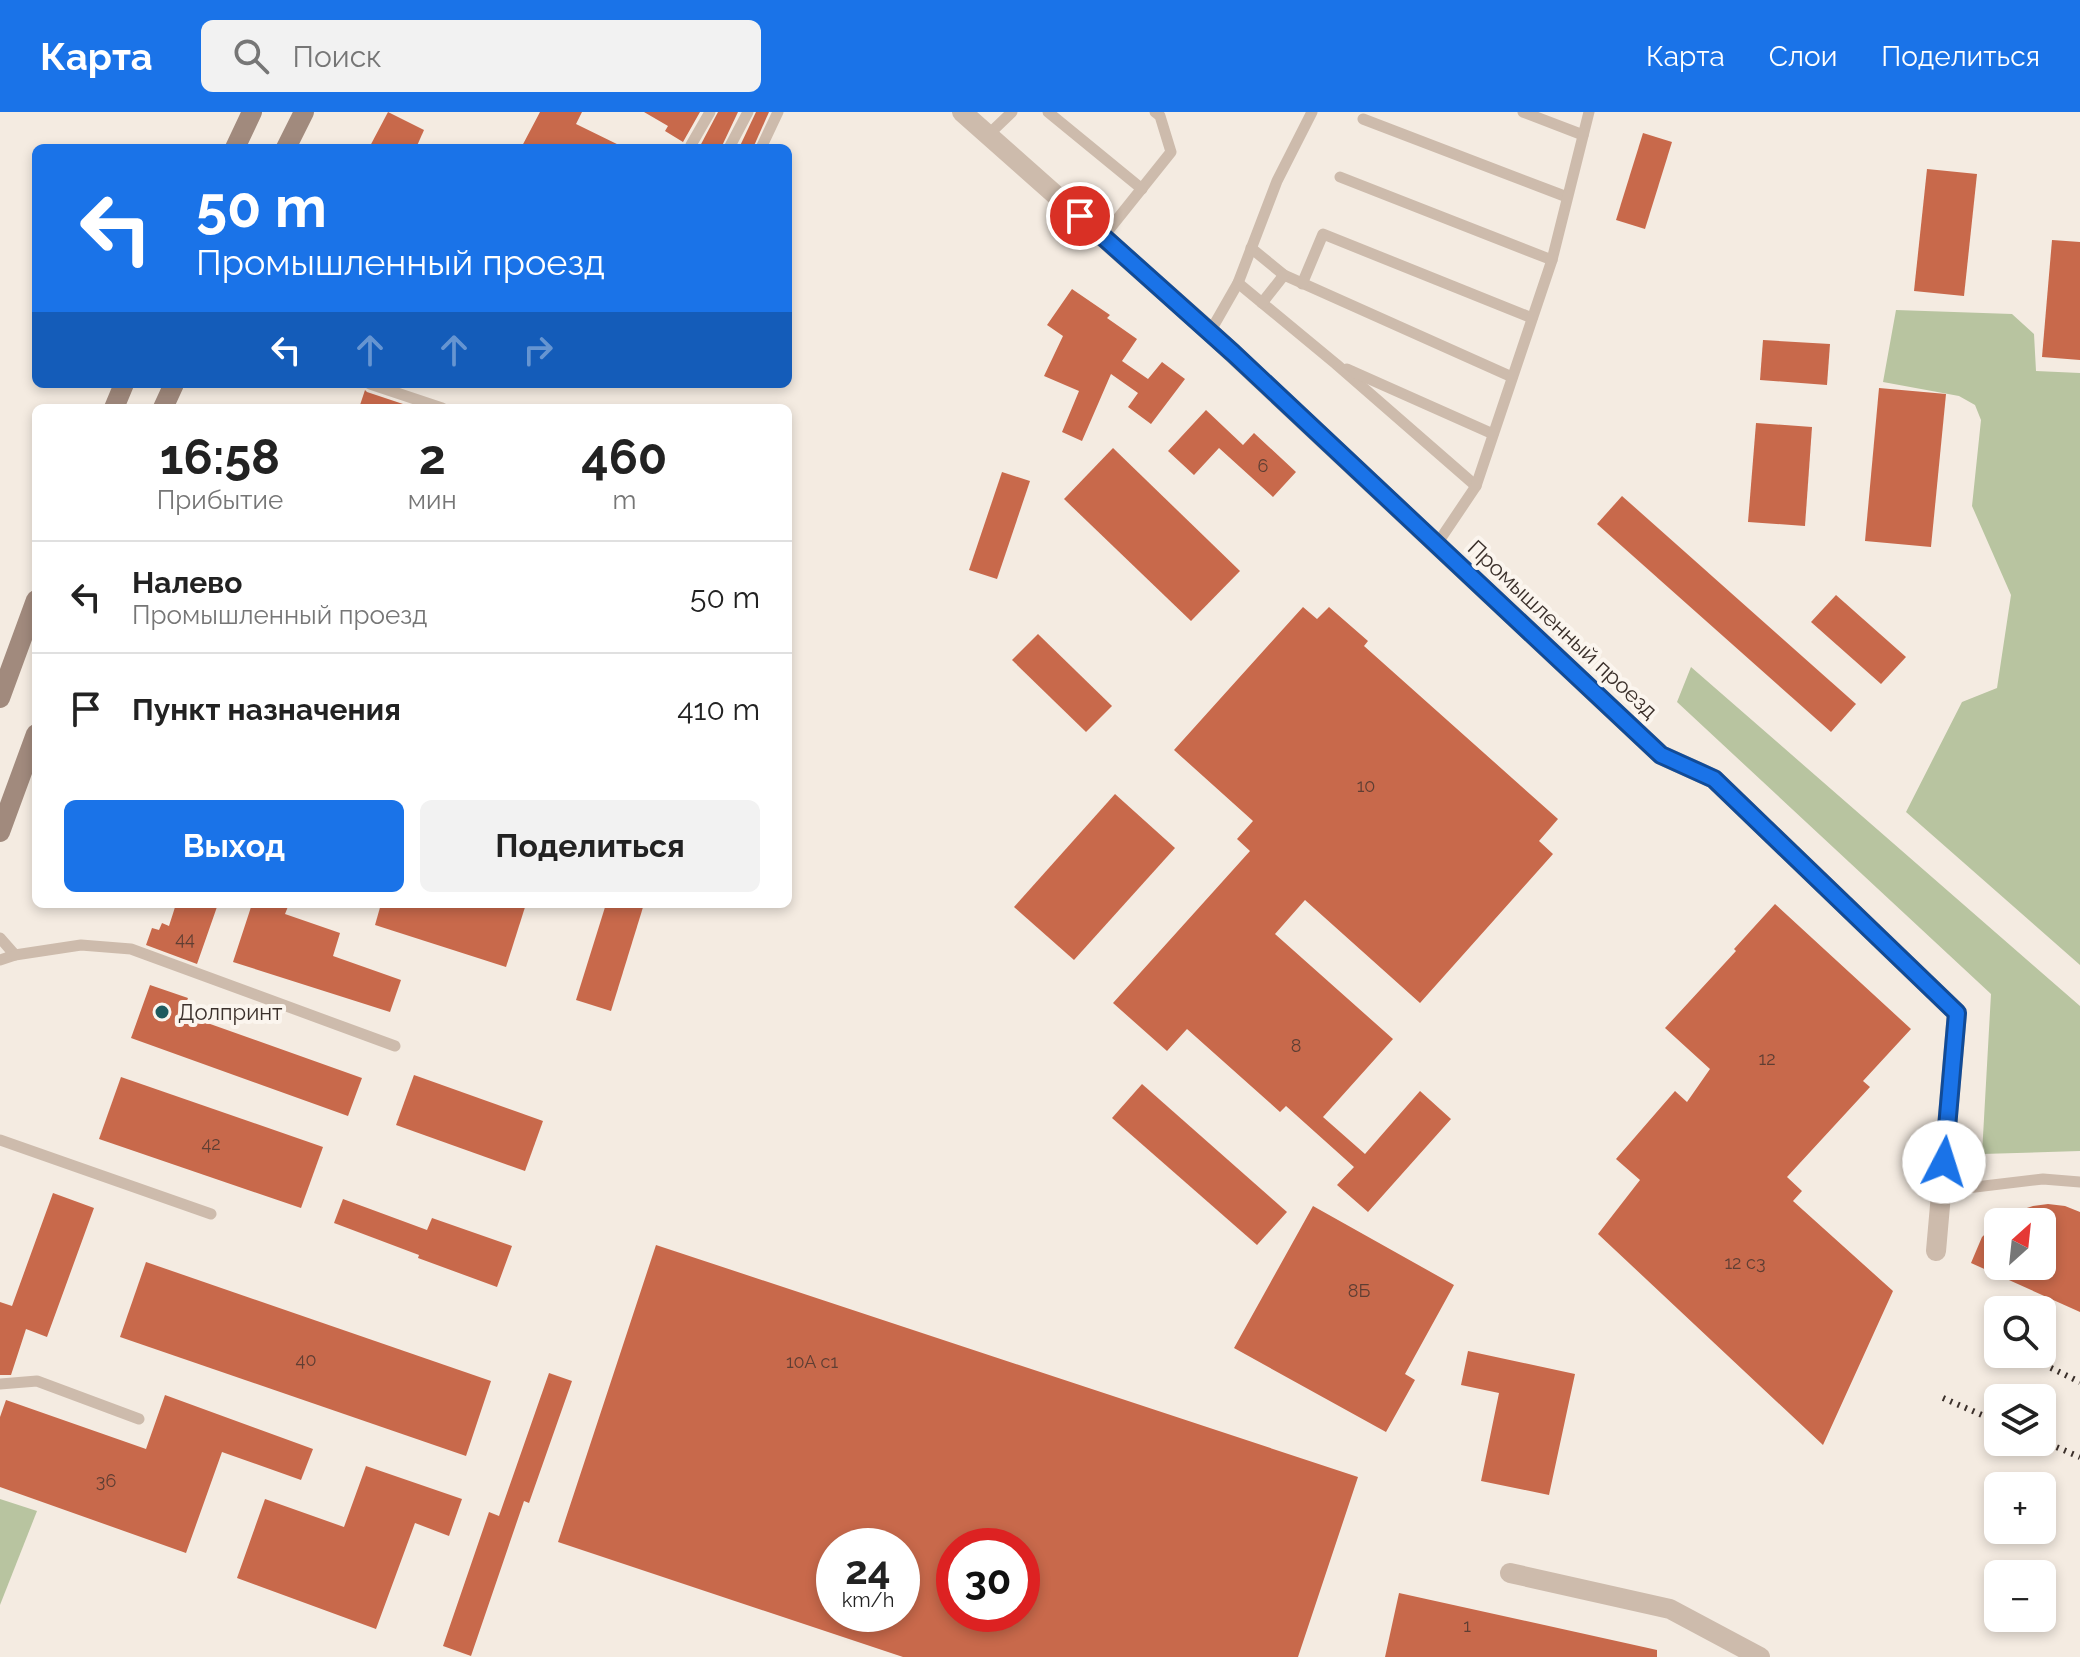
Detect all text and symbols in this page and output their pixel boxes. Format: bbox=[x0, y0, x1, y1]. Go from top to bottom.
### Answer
search box bbox=[201, 20, 761, 92]
text: Карта bbox=[40, 34, 153, 79]
icon: search bbox=[229, 34, 273, 78]
text: Поиск bbox=[293, 39, 382, 74]
text: Карта bbox=[1646, 40, 1725, 73]
text: Слои bbox=[1769, 40, 1837, 73]
text: Поделиться bbox=[1881, 40, 2040, 73]
text: 50 m bbox=[196, 174, 327, 240]
icon: left bbox=[64, 176, 168, 280]
pin bbox=[1046, 182, 1114, 250]
icon: arrive bbox=[1058, 194, 1102, 238]
text: Промышленный проезд bbox=[196, 241, 605, 283]
icon: left bbox=[264, 328, 308, 372]
icon: ahead bbox=[348, 328, 392, 372]
icon: ahead bbox=[432, 328, 476, 372]
icon: right bbox=[516, 328, 560, 372]
text: 16:58 bbox=[160, 429, 280, 485]
text: 2 bbox=[419, 429, 446, 485]
text: 460 bbox=[581, 429, 667, 485]
house number: 6 bbox=[1258, 455, 1269, 476]
text: Прибытие bbox=[157, 485, 283, 515]
text: мин bbox=[408, 485, 457, 515]
text: m bbox=[612, 485, 636, 515]
street label: Промышленный проезд bbox=[1463, 534, 1663, 724]
text: Налево bbox=[132, 565, 242, 600]
icon: left bbox=[64, 575, 108, 619]
text: 50 m bbox=[690, 580, 760, 615]
text: Промышленный проезд bbox=[132, 600, 427, 630]
icon: arrive bbox=[64, 687, 108, 731]
text: Пункт назначения bbox=[132, 692, 401, 727]
text: 410 m bbox=[677, 692, 760, 727]
house number: 10 bbox=[1357, 775, 1375, 796]
button: Выход bbox=[64, 800, 404, 892]
button: Поделиться bbox=[420, 800, 760, 892]
house number: 44 bbox=[175, 928, 195, 949]
place label: Долпринт bbox=[178, 999, 283, 1025]
marker: Долпринт bbox=[153, 1003, 171, 1021]
house number: 8 bbox=[1291, 1035, 1301, 1056]
house number: 12 bbox=[1758, 1048, 1776, 1069]
position arrow bbox=[1902, 1120, 1986, 1204]
house number: 42 bbox=[201, 1133, 221, 1154]
north arrow bbox=[1984, 1208, 2056, 1280]
map controls bbox=[1984, 1208, 2056, 1632]
house number: 12 с3 bbox=[1724, 1252, 1766, 1273]
house number: 8Б bbox=[1348, 1280, 1370, 1301]
button: search bbox=[1984, 1296, 2056, 1368]
house number: 40 bbox=[296, 1349, 316, 1370]
house number: 10А с1 bbox=[786, 1351, 838, 1372]
button: layers bbox=[1984, 1384, 2056, 1456]
house number: 36 bbox=[96, 1470, 116, 1491]
button: + bbox=[1984, 1472, 2056, 1544]
speed limit sign: 30 bbox=[936, 1528, 1040, 1632]
text: 24 bbox=[845, 1546, 891, 1593]
button: − bbox=[1984, 1560, 2056, 1632]
text: km/h bbox=[842, 1588, 894, 1612]
house number: 1 bbox=[1463, 1615, 1471, 1636]

